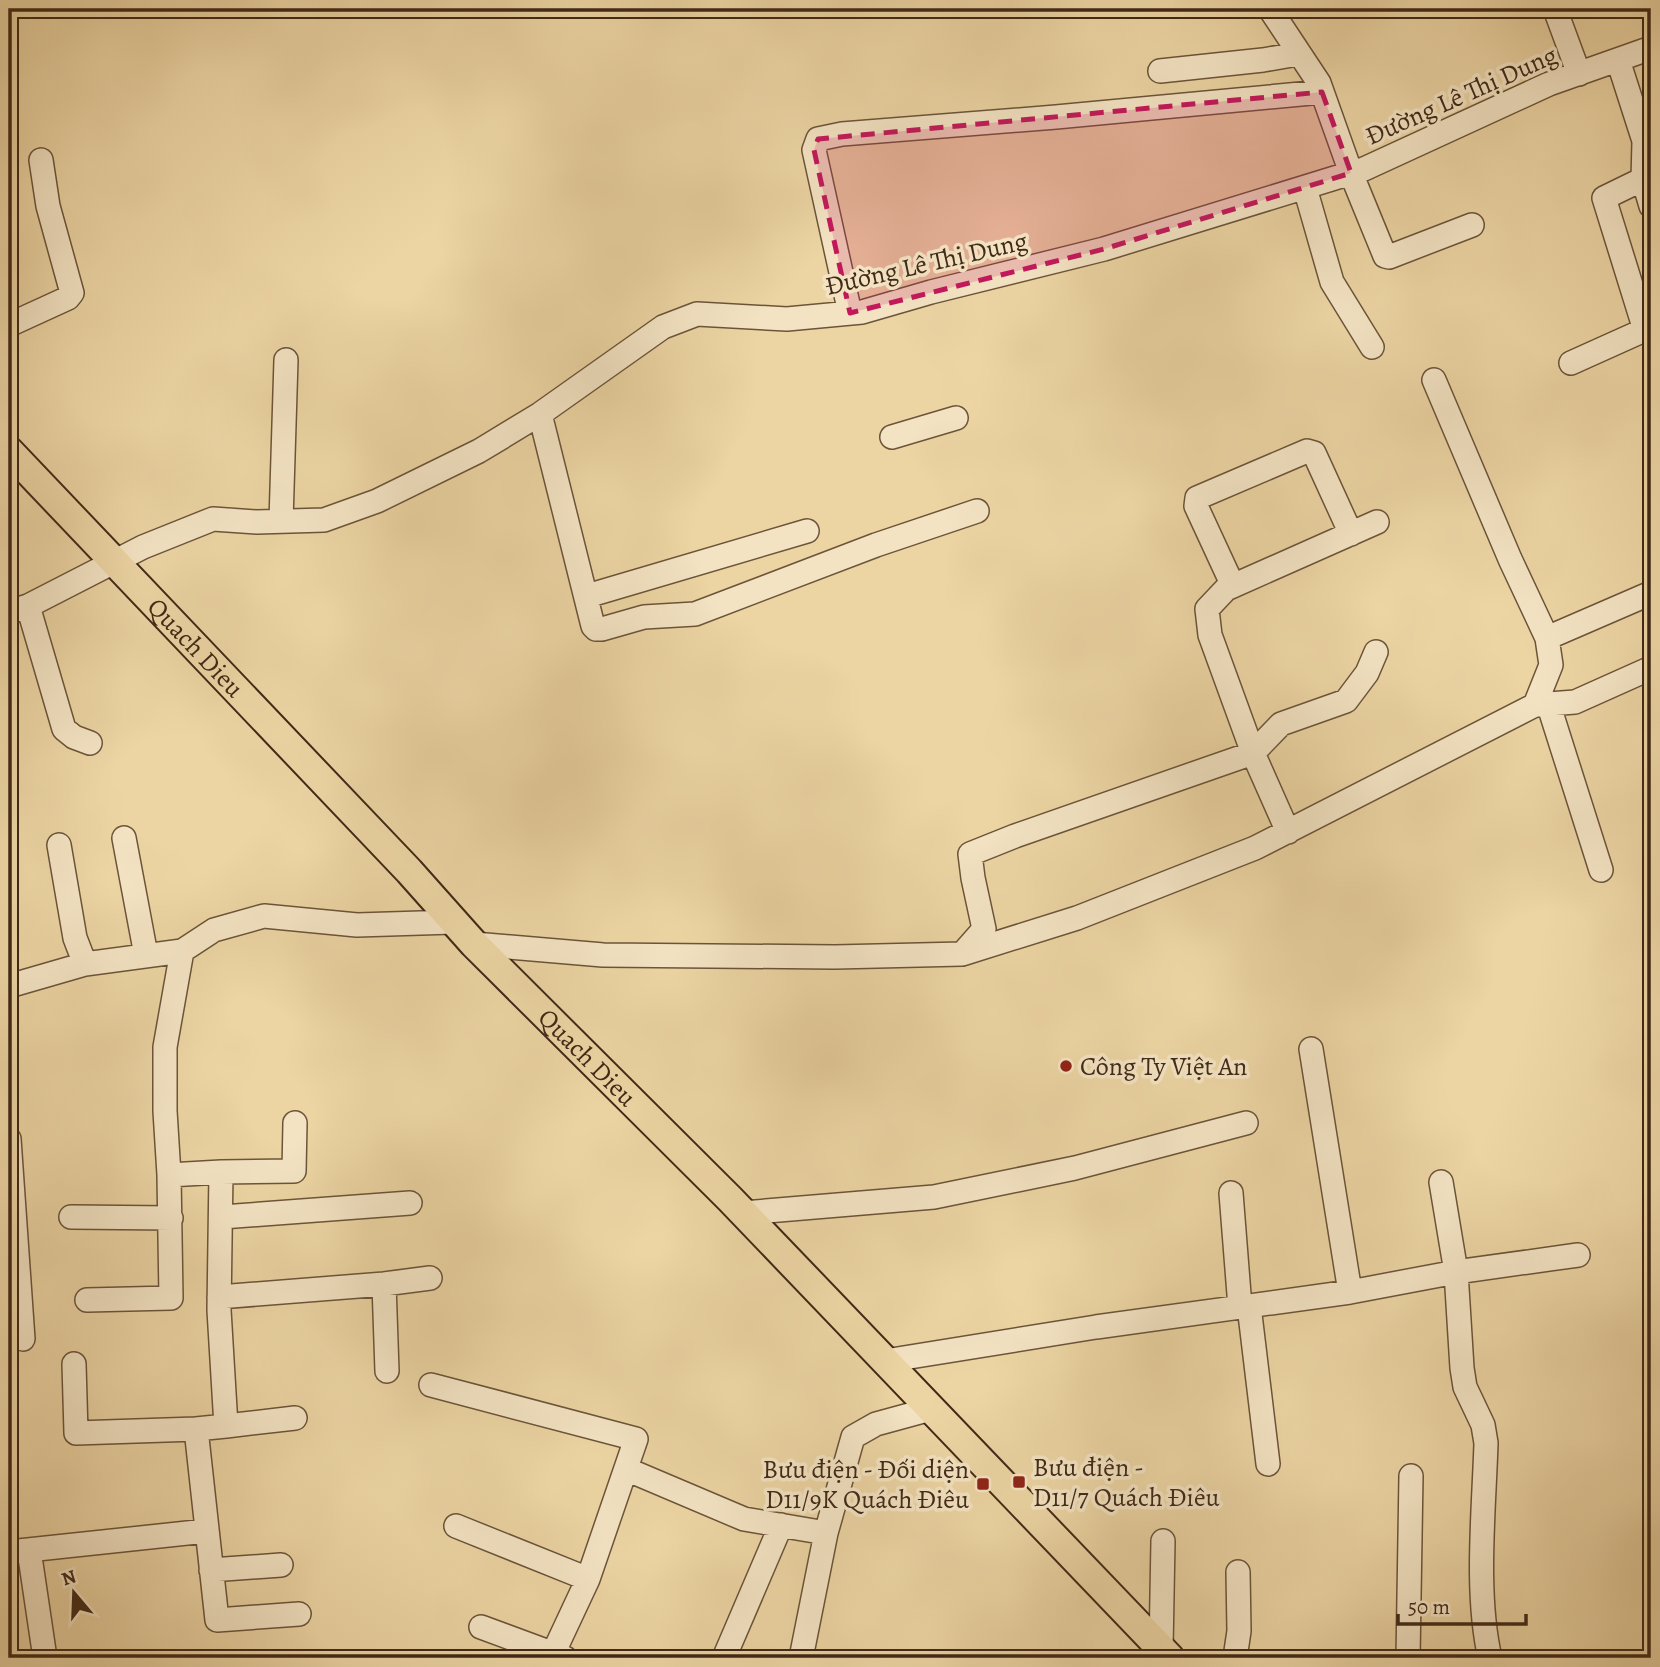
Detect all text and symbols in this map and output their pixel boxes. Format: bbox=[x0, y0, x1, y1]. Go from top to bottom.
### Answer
street label: Đường Lê Thị Dung bbox=[1360, 37, 1563, 153]
street label: Đường Lê Thị Dung bbox=[822, 223, 1031, 304]
street label: Quach Dieu bbox=[139, 590, 252, 706]
street label: Quach Dieu bbox=[530, 1001, 645, 1115]
place label: Công Ty Việt An bbox=[1080, 1049, 1247, 1084]
marker: Công Ty Việt An bbox=[1058, 1058, 1074, 1074]
place label: Bưu điện - D11/7 Quách Điêu bbox=[1033, 1450, 1221, 1515]
place label: Bưu điện - Đối diện D11/9K Quách Điêu bbox=[762, 1452, 970, 1517]
marker: Bưu điện - D11/7 Quách Điêu bbox=[1011, 1474, 1027, 1490]
marker: Bưu điện - Đối diện D11/9K Quách Điêu bbox=[975, 1476, 991, 1492]
north arrow bbox=[38, 1558, 108, 1628]
text: N bbox=[58, 1563, 80, 1592]
scale bar bbox=[1398, 1583, 1525, 1627]
text: 50 m bbox=[1408, 1593, 1450, 1621]

